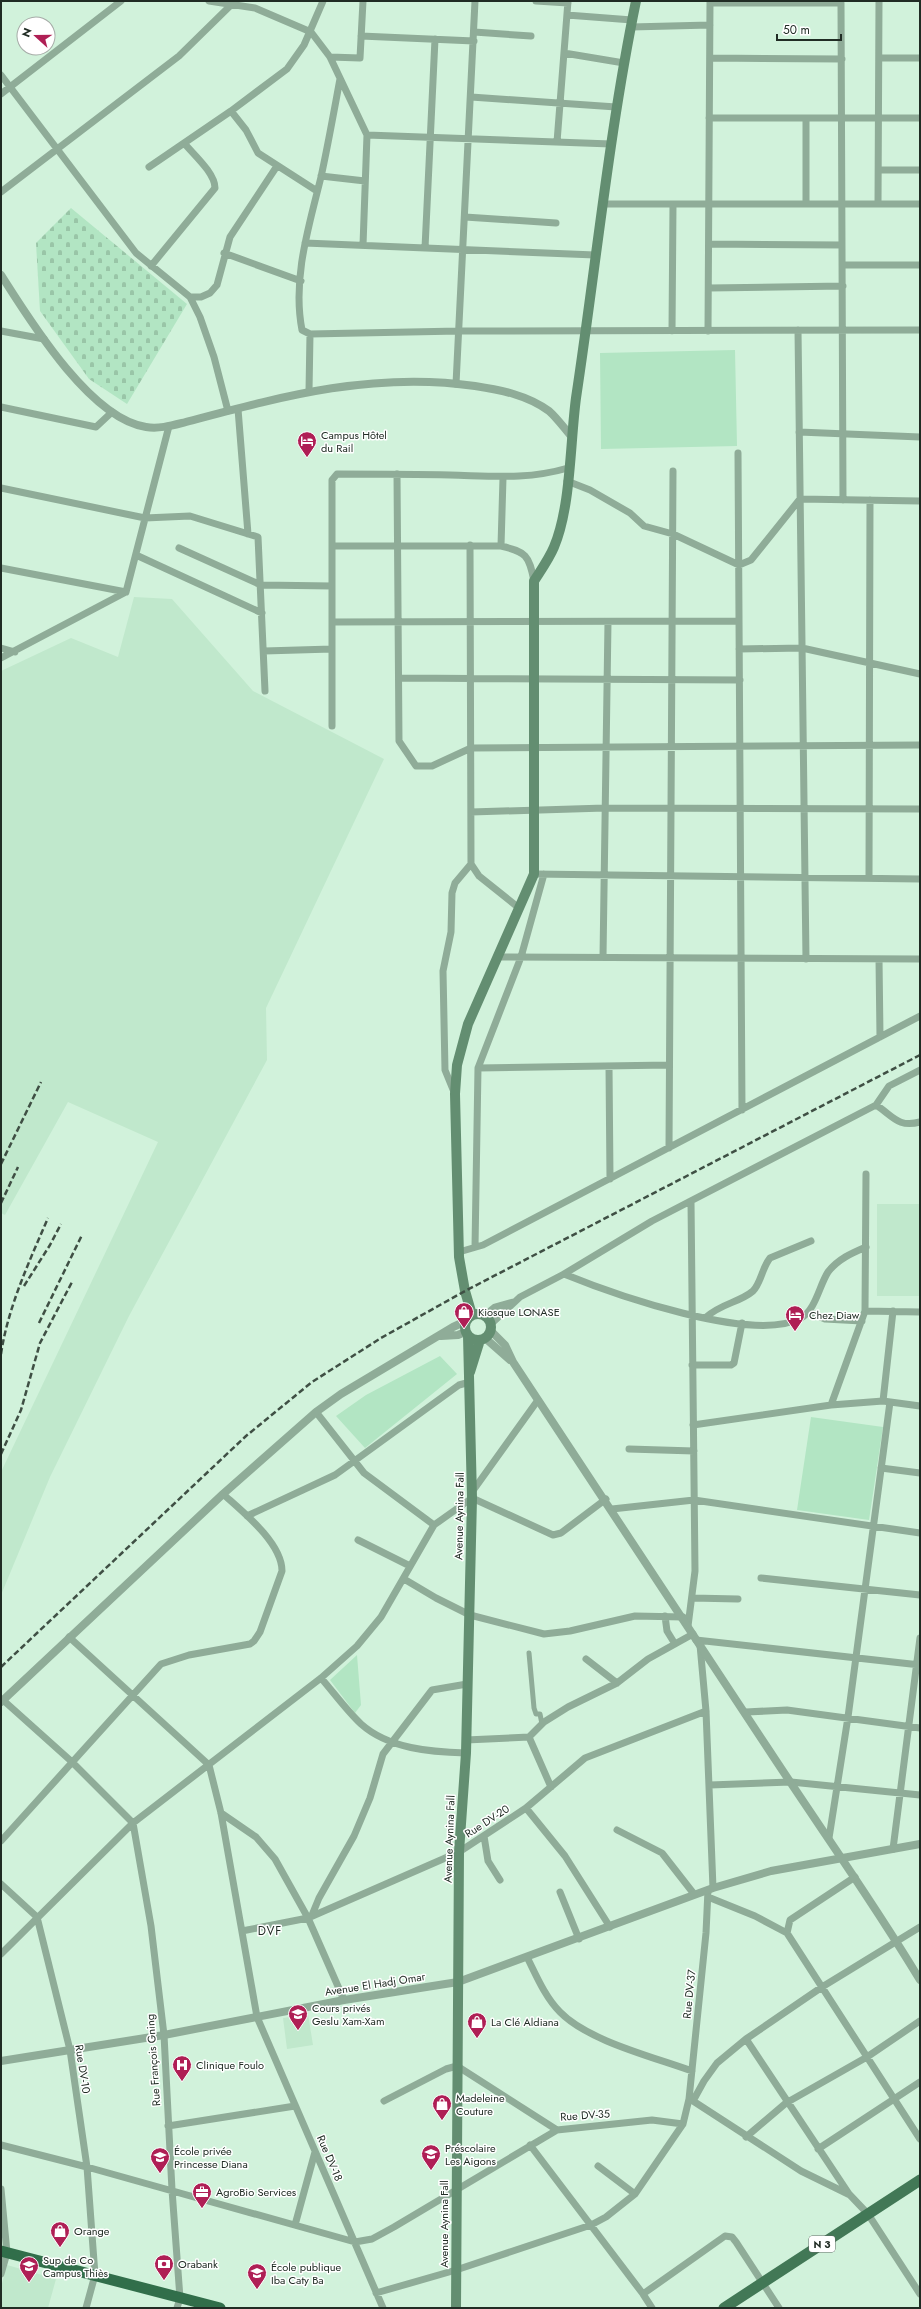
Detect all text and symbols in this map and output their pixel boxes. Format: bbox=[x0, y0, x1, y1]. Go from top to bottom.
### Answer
north arrow bbox=[16, 16, 56, 56]
scale bar bbox=[777, 16, 841, 42]
text: 50 m bbox=[783, 21, 810, 39]
text: N bbox=[18, 25, 36, 39]
place label: Campus Hôtel du Rail bbox=[321, 427, 387, 456]
hotel icon: Campus Hôtel du Rail bbox=[296, 430, 318, 458]
shop icon: Kiosque LONASE bbox=[453, 1301, 475, 1329]
place label: Kiosque LONASE bbox=[478, 1304, 560, 1320]
hotel icon: Chez Diaw bbox=[784, 1304, 806, 1332]
place label: Chez Diaw bbox=[809, 1307, 860, 1323]
street label: Avenue Aynina Fall bbox=[450, 1472, 468, 1560]
street label: Avenue Aynina Fall bbox=[439, 1795, 459, 1883]
street label: Rue DV-20 bbox=[461, 1800, 513, 1841]
district label: DVF bbox=[258, 1922, 282, 1940]
street label: Avenue El Hadj Omar bbox=[324, 1968, 426, 2000]
street label: Rue DV-37 bbox=[678, 1968, 700, 2019]
place label: Cours privés Geslu Xam-Xam bbox=[312, 2000, 385, 2029]
school or university icon: Cours privés Geslu Xam-Xam bbox=[287, 2003, 309, 2031]
shop icon: La Clé Aldiana bbox=[466, 2011, 488, 2039]
street label: Rue François Gning bbox=[142, 2014, 164, 2106]
place label: La Clé Aldiana bbox=[491, 2014, 559, 2030]
street label: Rue DV-10 bbox=[71, 2043, 95, 2095]
hospital icon: Clinique Foulo bbox=[171, 2054, 193, 2082]
place label: Clinique Foulo bbox=[196, 2057, 264, 2073]
place label: Madeleine Couture bbox=[456, 2090, 505, 2119]
shop icon: Madeleine Couture bbox=[431, 2093, 453, 2121]
street label: Rue DV-35 bbox=[560, 2105, 610, 2125]
street label: Rue DV-18 bbox=[313, 2133, 347, 2183]
place label: Préscolaire Les Aigons bbox=[445, 2140, 497, 2169]
place label: École privée Princesse Diana bbox=[174, 2143, 248, 2172]
school or university icon: Préscolaire Les Aigons bbox=[420, 2143, 442, 2171]
school or university icon: École privée Princesse Diana bbox=[149, 2146, 171, 2174]
street label: Avenue Aynina Fall bbox=[436, 2180, 452, 2268]
office icon: AgroBio Services bbox=[191, 2181, 213, 2209]
place label: AgroBio Services bbox=[216, 2184, 297, 2200]
shop icon: Orange bbox=[49, 2220, 71, 2248]
place label: Orange bbox=[74, 2223, 110, 2239]
road number: N 3 bbox=[809, 2236, 835, 2252]
place label: Sup de Co Campus Thiès bbox=[43, 2252, 109, 2281]
bank icon: Orabank bbox=[153, 2253, 175, 2281]
school or university icon: Sup de Co Campus Thiès bbox=[18, 2255, 40, 2283]
place label: Orabank bbox=[178, 2256, 218, 2272]
place label: École publique Iba Caty Ba bbox=[271, 2259, 342, 2288]
school or university icon: École publique Iba Caty Ba bbox=[246, 2262, 268, 2290]

